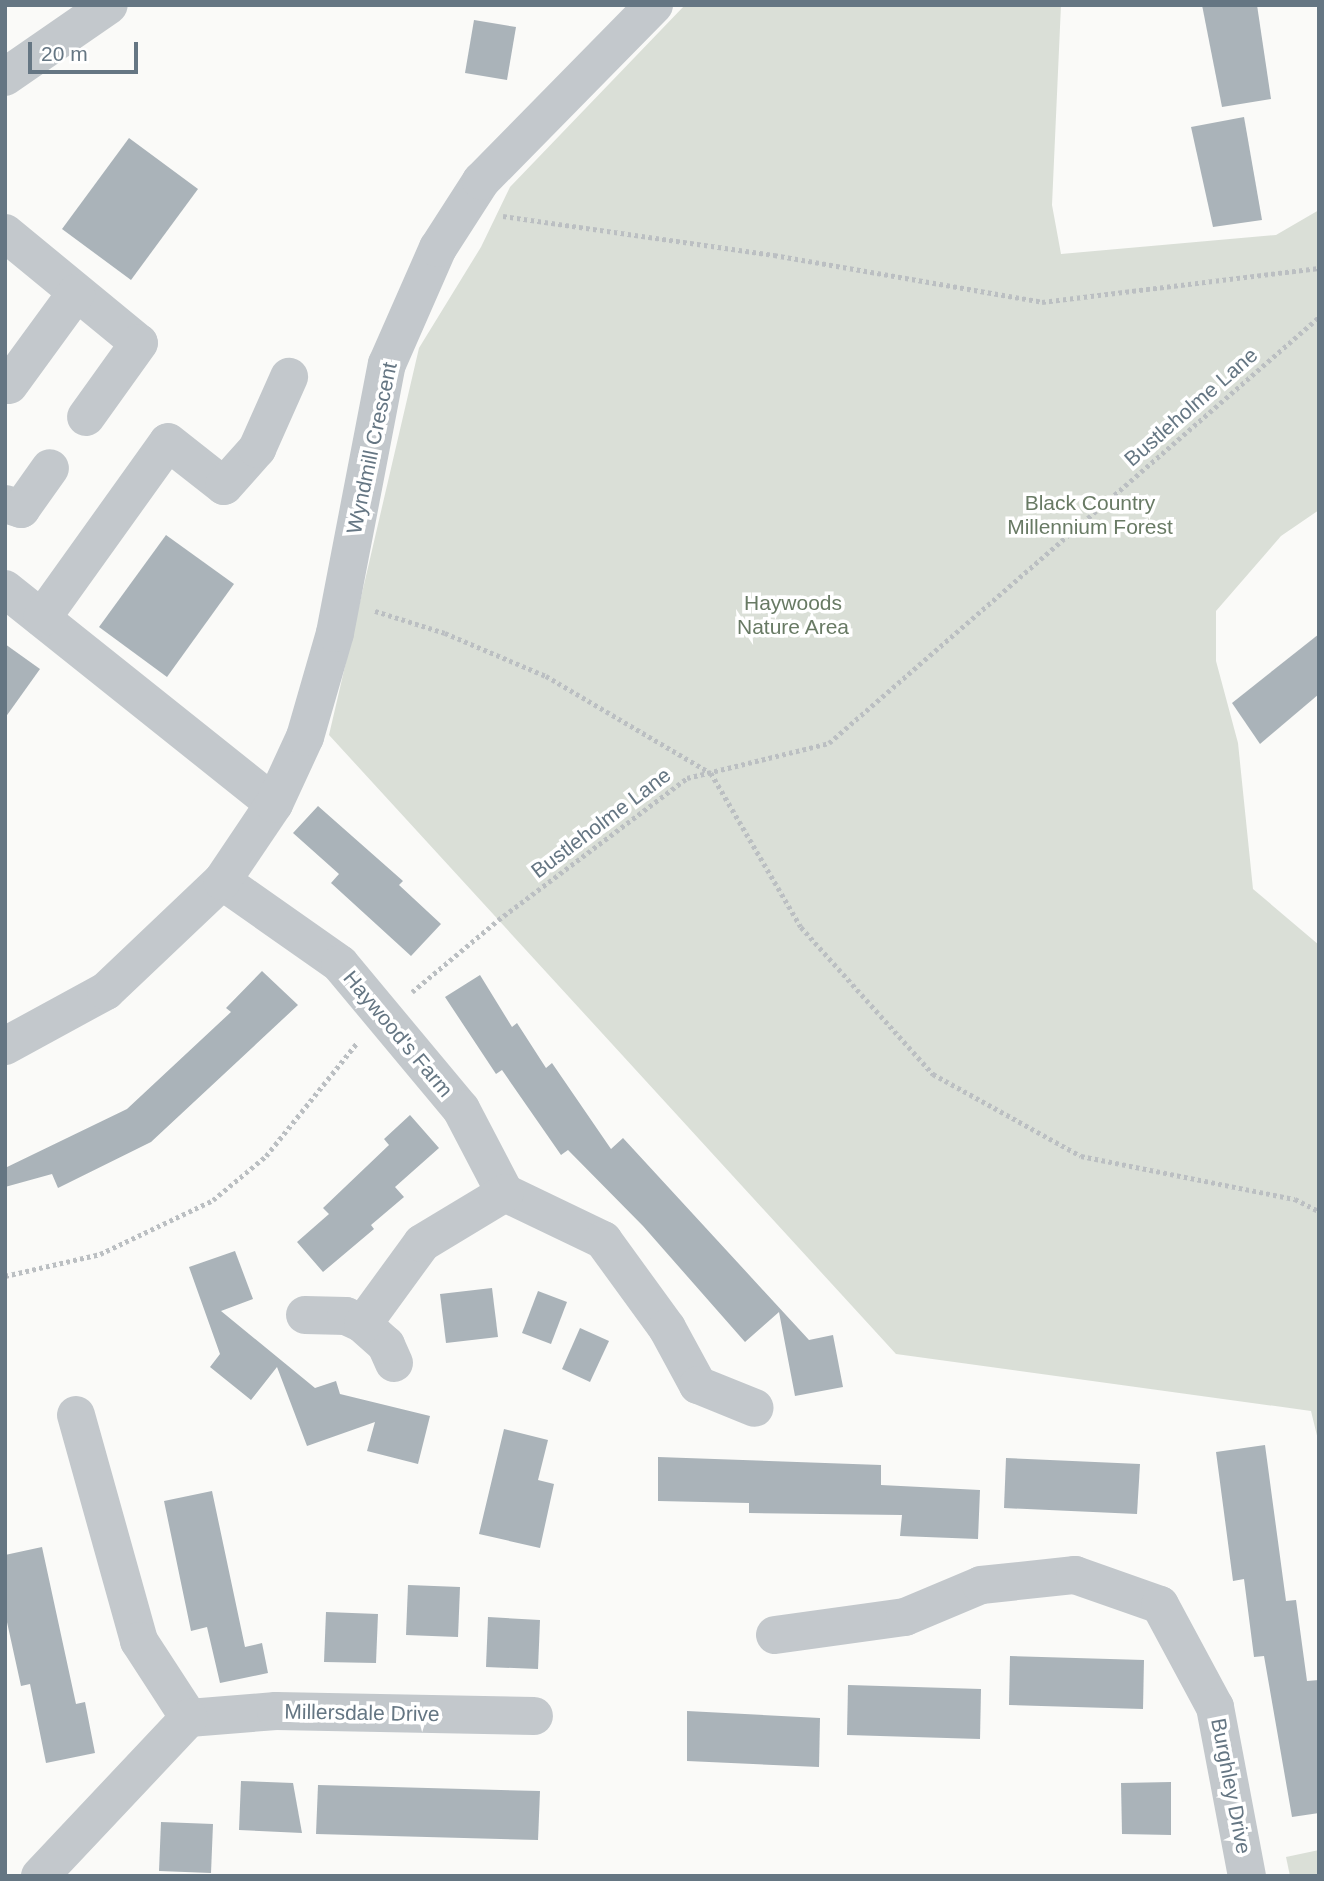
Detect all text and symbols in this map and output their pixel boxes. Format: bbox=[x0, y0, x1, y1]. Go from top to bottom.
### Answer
scale bar bbox=[32, 28, 142, 72]
text: 20 m bbox=[41, 42, 88, 65]
street label: Bustleholme Lane bbox=[1119, 342, 1263, 472]
street label: Wyndmill Crescent bbox=[341, 360, 403, 536]
park label: Black Country Millennium Forest bbox=[1007, 490, 1173, 540]
park label: Haywoods Nature Area bbox=[736, 590, 850, 640]
street label: Bustleholme Lane bbox=[526, 762, 676, 884]
street label: Haywood's Farm bbox=[338, 966, 458, 1102]
street label: Millersdale Drive bbox=[284, 1699, 440, 1727]
street label: Burghley Drive bbox=[1205, 1716, 1257, 1856]

